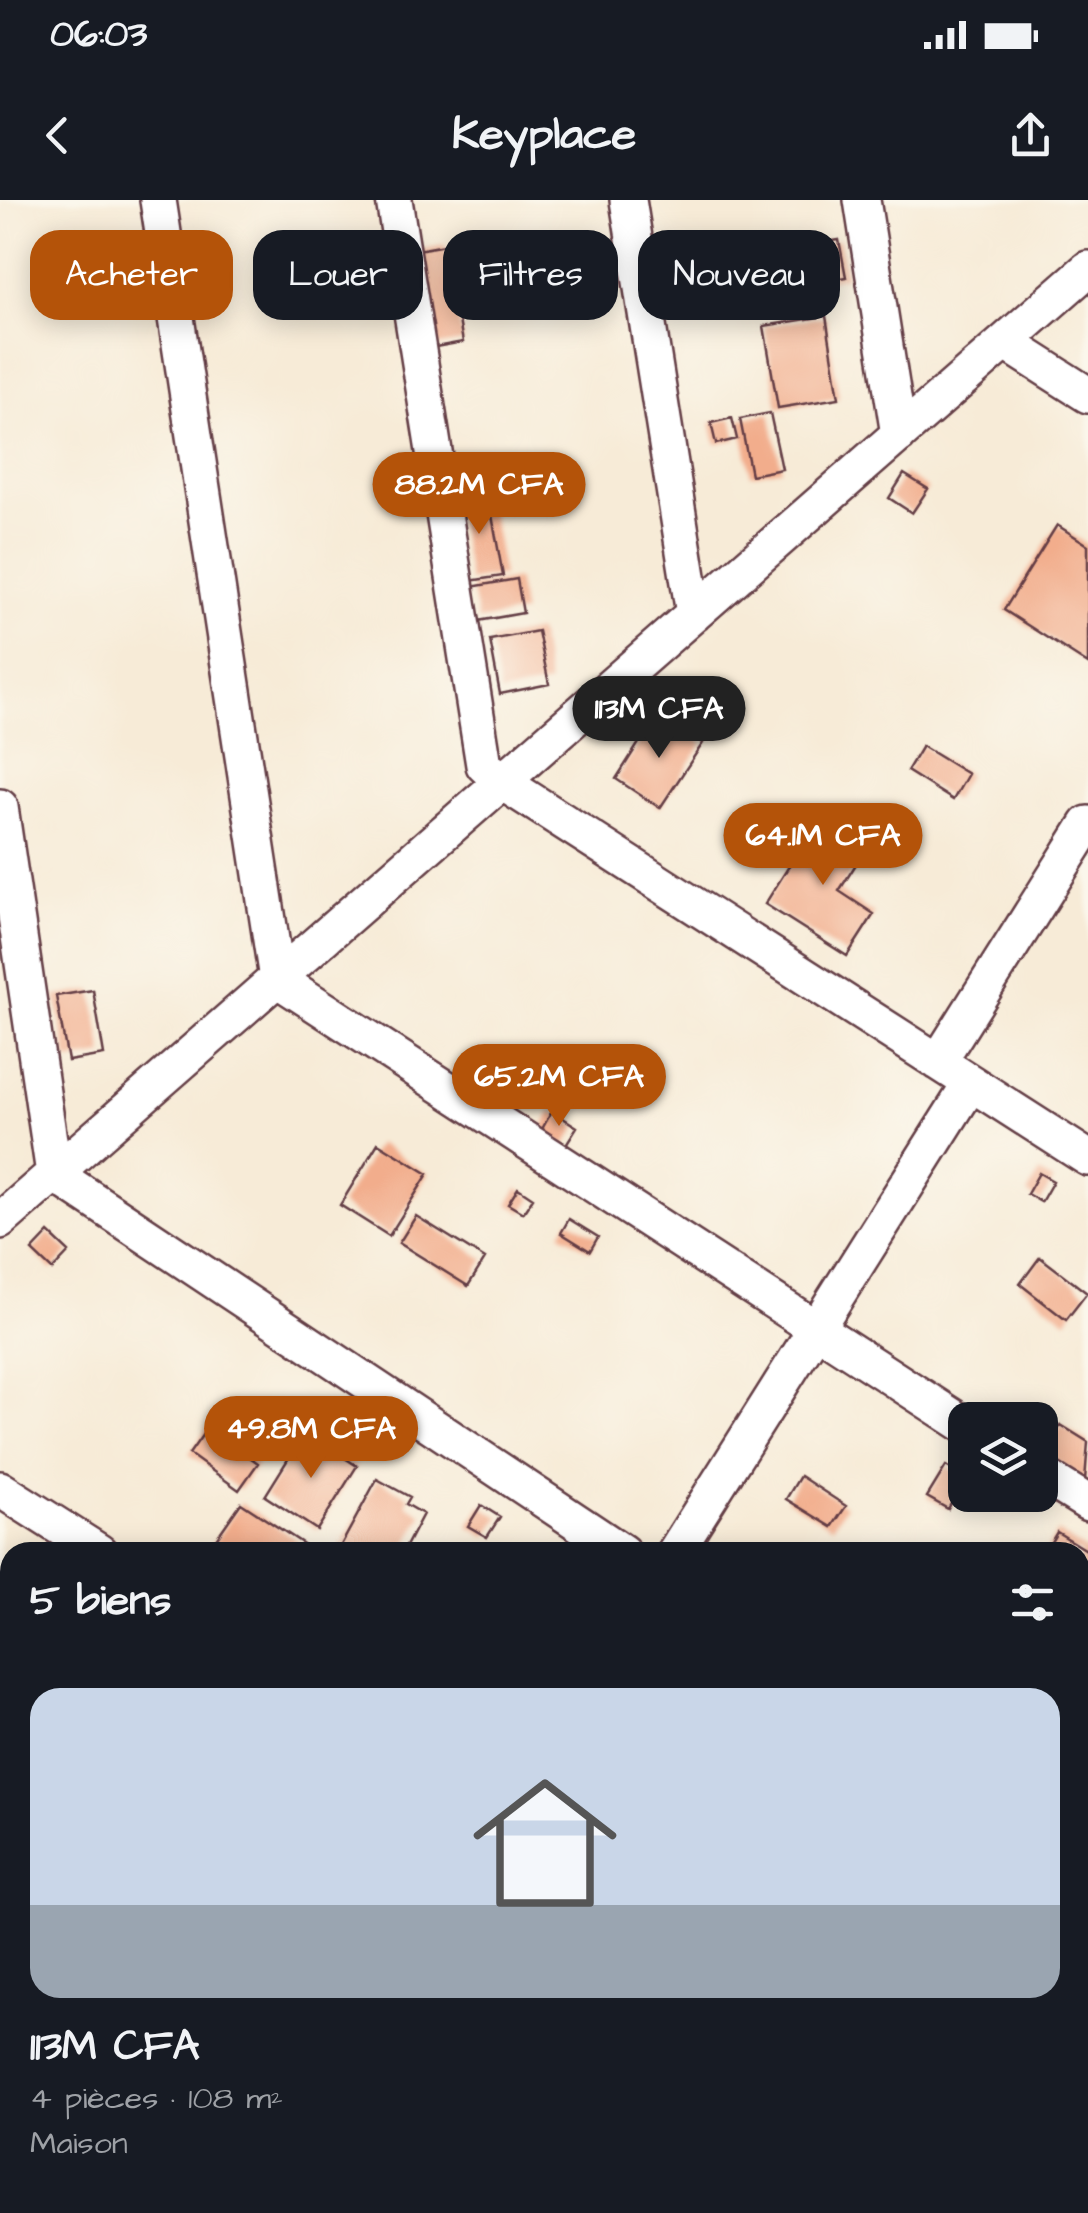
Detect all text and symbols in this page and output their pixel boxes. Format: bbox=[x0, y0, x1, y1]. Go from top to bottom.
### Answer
text: 06:03 bbox=[50, 9, 147, 61]
text: Keyplace bbox=[452, 104, 636, 166]
icon: back bbox=[30, 108, 85, 163]
icon: share bbox=[1003, 108, 1058, 163]
chip: Acheter bbox=[30, 230, 233, 320]
chip: Louer bbox=[253, 230, 423, 320]
chip: Filtres bbox=[443, 230, 618, 320]
chip: Nouveau bbox=[638, 230, 840, 320]
pin: 88.2M CFA bbox=[365, 452, 593, 537]
text: 88.2M CFA bbox=[395, 462, 563, 507]
pin: 113M CFA bbox=[556, 676, 762, 761]
text: 113M CFA bbox=[594, 686, 724, 731]
pin: 64.1M CFA bbox=[709, 803, 937, 888]
text: 64.1M CFA bbox=[745, 813, 901, 858]
pin: 65.2M CFA bbox=[445, 1044, 673, 1129]
text: 65.2M CFA bbox=[474, 1054, 644, 1099]
pin: 49.8M CFA bbox=[197, 1396, 425, 1481]
map controls bbox=[948, 1402, 1058, 1512]
button: layers bbox=[948, 1402, 1058, 1512]
text: 49.8M CFA bbox=[226, 1406, 396, 1451]
text: 5 biens bbox=[30, 1573, 171, 1631]
icon: filters bbox=[1005, 1575, 1060, 1630]
icon: home bbox=[455, 1753, 635, 1933]
text: 113M CFA bbox=[30, 2018, 199, 2076]
text: 4 pièces · 108 m² bbox=[30, 2076, 283, 2121]
text: Maison bbox=[30, 2121, 128, 2166]

